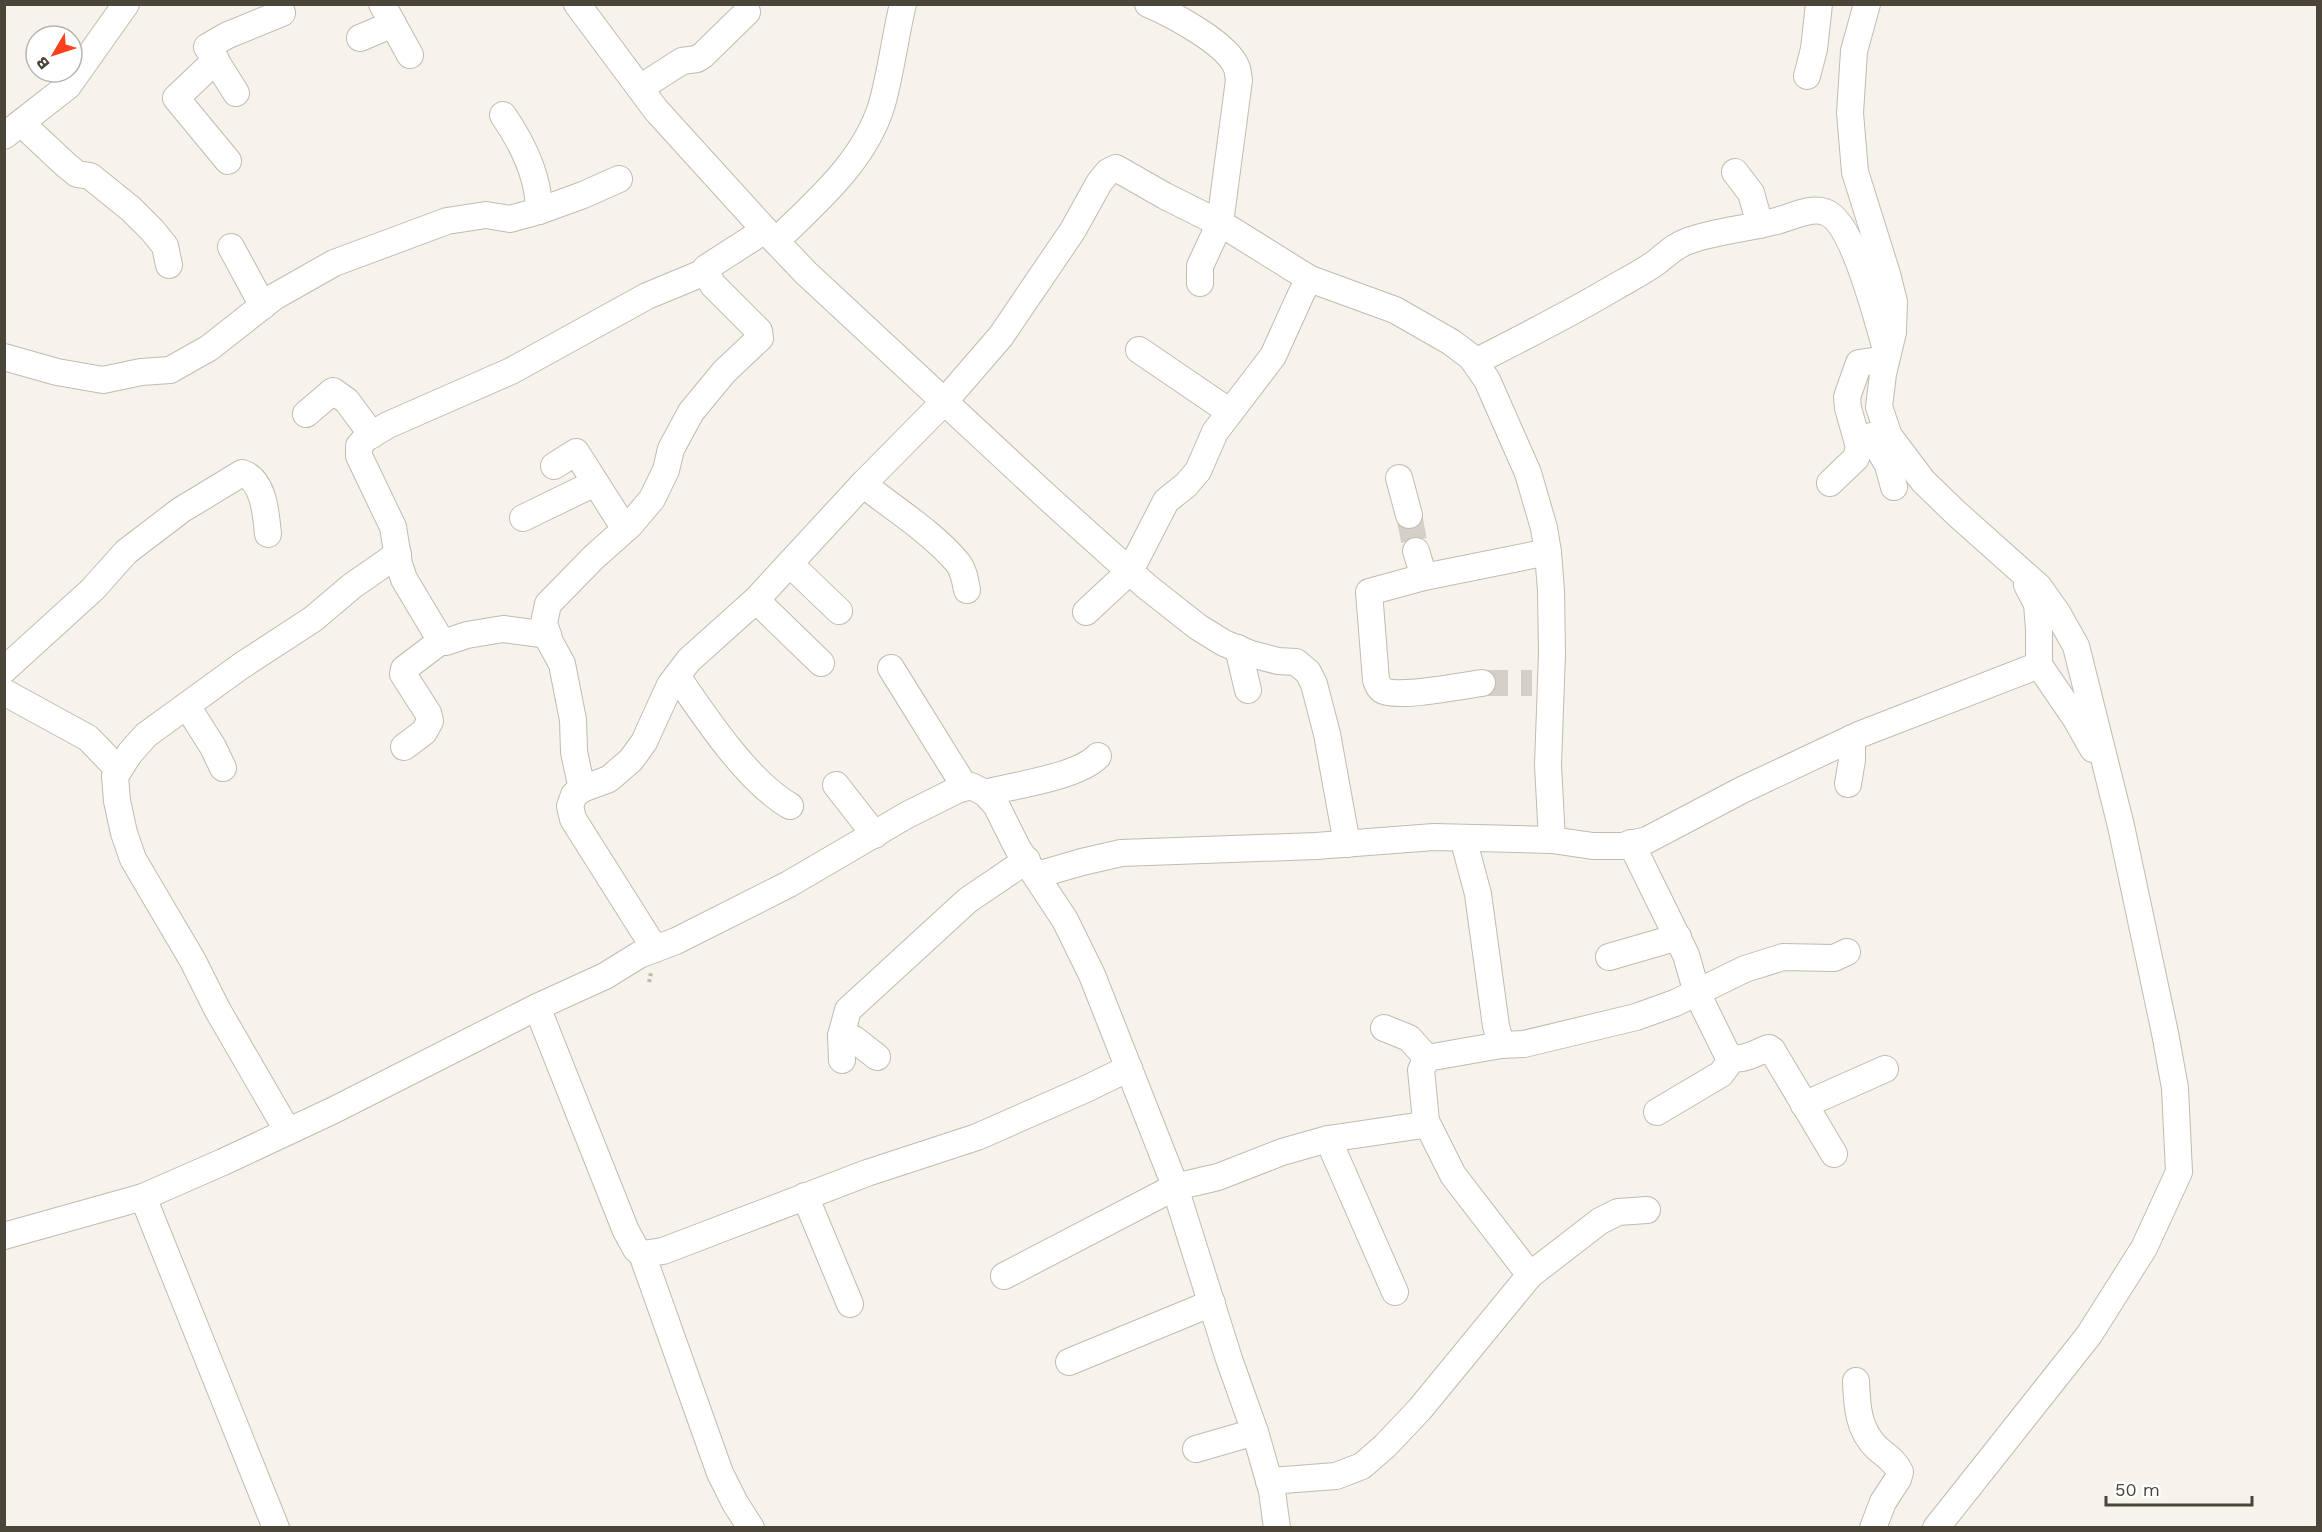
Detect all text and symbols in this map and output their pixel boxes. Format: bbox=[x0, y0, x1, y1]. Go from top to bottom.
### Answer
north arrow bbox=[24, 24, 84, 84]
text: B bbox=[32, 53, 54, 73]
scale bar bbox=[2106, 1469, 2252, 1507]
text: 50 m bbox=[2115, 1479, 2160, 1500]

